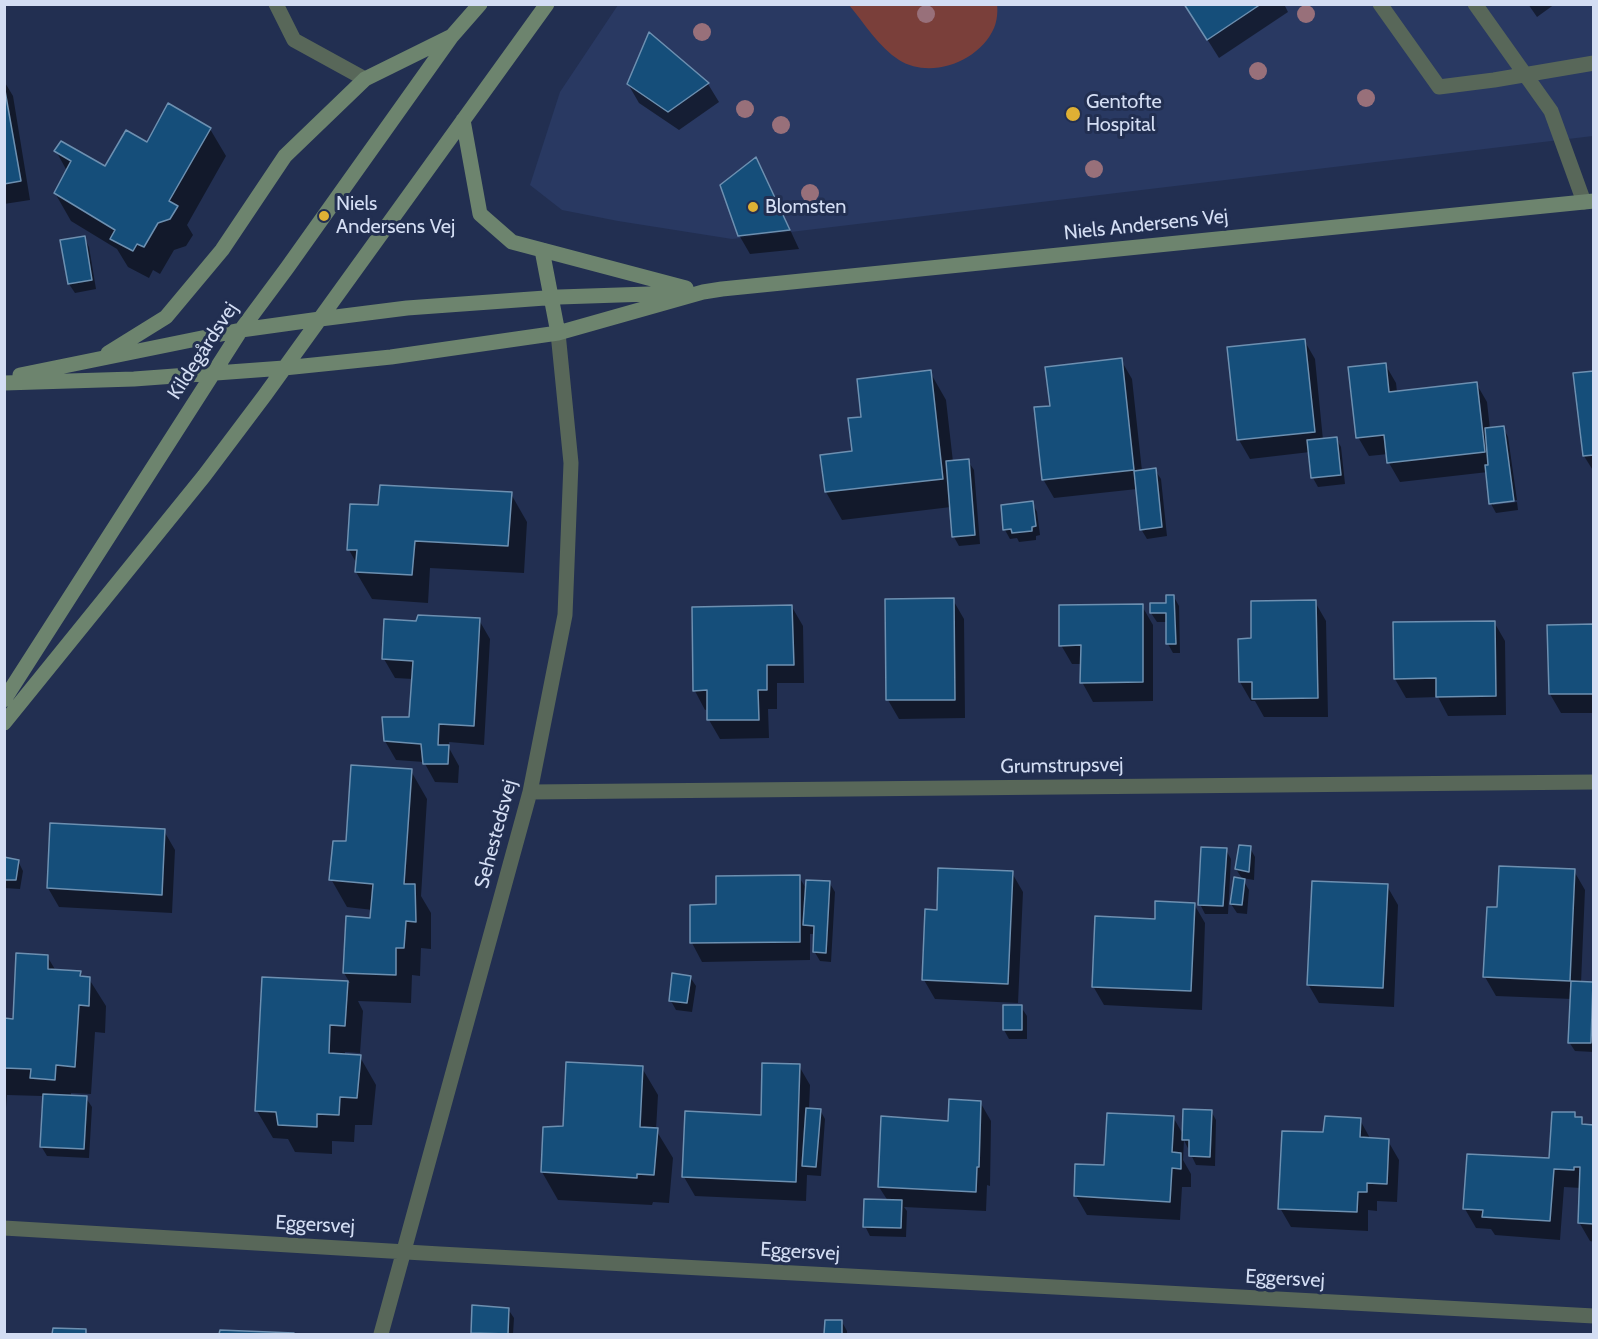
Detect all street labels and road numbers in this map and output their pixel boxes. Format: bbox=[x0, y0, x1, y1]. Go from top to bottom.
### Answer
street label: Niels Andersens Vej bbox=[1063, 204, 1229, 246]
street label: Kildegårdsvej bbox=[163, 298, 243, 404]
street label: Grumstrupsvej bbox=[1000, 753, 1124, 779]
street label: Sehestedsvej bbox=[470, 777, 522, 891]
street label: Eggersvej bbox=[275, 1211, 355, 1239]
street label: Eggersvej bbox=[760, 1238, 840, 1266]
street label: Eggersvej bbox=[1245, 1265, 1325, 1293]

